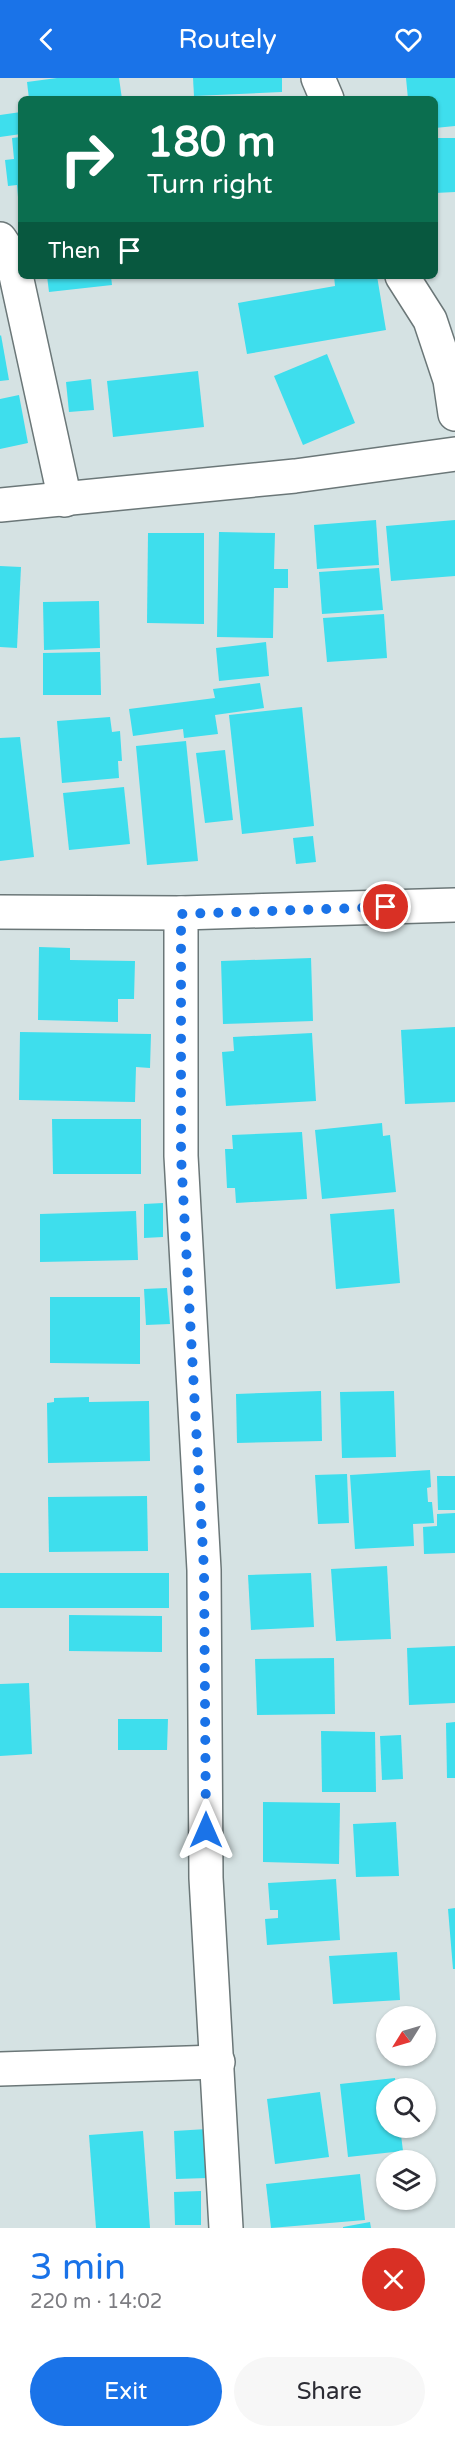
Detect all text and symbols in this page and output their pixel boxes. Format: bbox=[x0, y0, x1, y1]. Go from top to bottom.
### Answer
icon: back bbox=[30, 23, 63, 56]
text: Routely bbox=[178, 23, 277, 56]
icon: heart bbox=[392, 23, 425, 56]
text: 180 m bbox=[147, 117, 276, 168]
icon: right bbox=[48, 120, 126, 198]
text: Turn right bbox=[147, 168, 273, 201]
icon: arrive bbox=[113, 234, 146, 267]
text: Then bbox=[48, 238, 101, 264]
pin bbox=[360, 881, 411, 932]
icon: arrive bbox=[369, 890, 402, 923]
position arrow bbox=[174, 1798, 238, 1862]
north arrow bbox=[376, 2006, 436, 2066]
map controls bbox=[376, 2006, 436, 2210]
button: search bbox=[376, 2078, 436, 2138]
button: layers bbox=[376, 2150, 436, 2210]
text: 3 min bbox=[30, 2246, 126, 2289]
button: close bbox=[362, 2248, 425, 2311]
text: 220 m · 14:02 bbox=[30, 2290, 162, 2314]
button: Exit bbox=[30, 2357, 222, 2426]
button: Share bbox=[234, 2357, 425, 2426]

